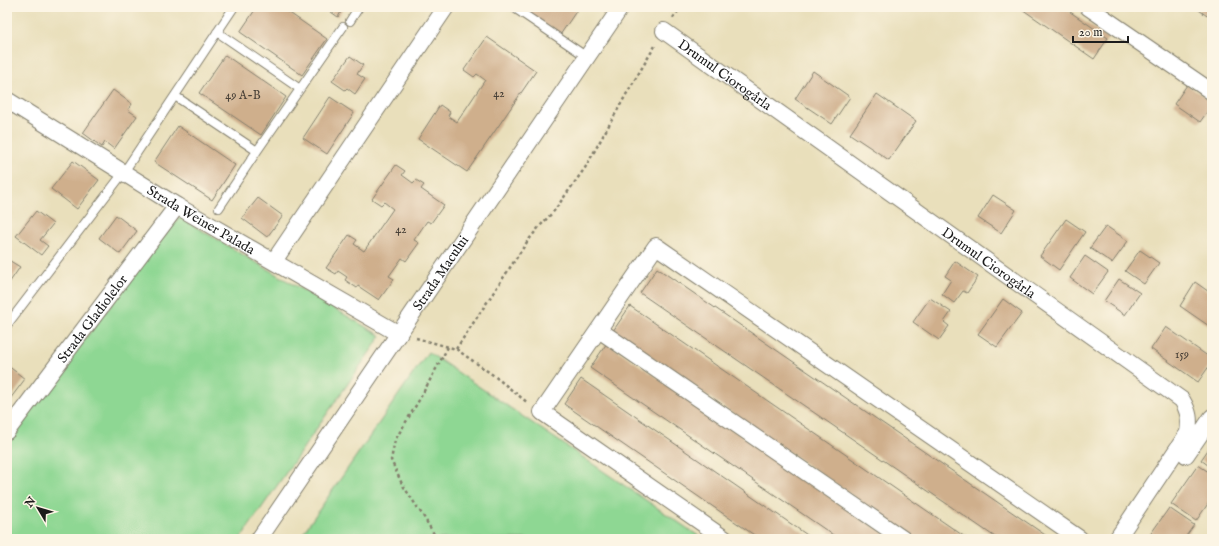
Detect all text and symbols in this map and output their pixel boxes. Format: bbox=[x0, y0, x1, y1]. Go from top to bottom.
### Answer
scale bar bbox=[1073, 18, 1128, 44]
text: 20 m bbox=[1079, 25, 1102, 40]
street label: Drumul Ciorogârla bbox=[674, 36, 776, 115]
house number: 42 bbox=[493, 86, 505, 101]
house number: 49 A-B bbox=[225, 88, 261, 103]
street label: Strada Weiner Palada bbox=[143, 182, 259, 259]
house number: 42 bbox=[395, 222, 407, 237]
street label: Drumul Ciorogârla bbox=[938, 224, 1040, 303]
street label: Strada Macului bbox=[409, 232, 473, 314]
street label: Strada Gladiolelor bbox=[54, 271, 132, 367]
house number: 159 bbox=[1175, 347, 1189, 362]
north arrow bbox=[18, 488, 58, 528]
text: N bbox=[22, 494, 40, 511]

